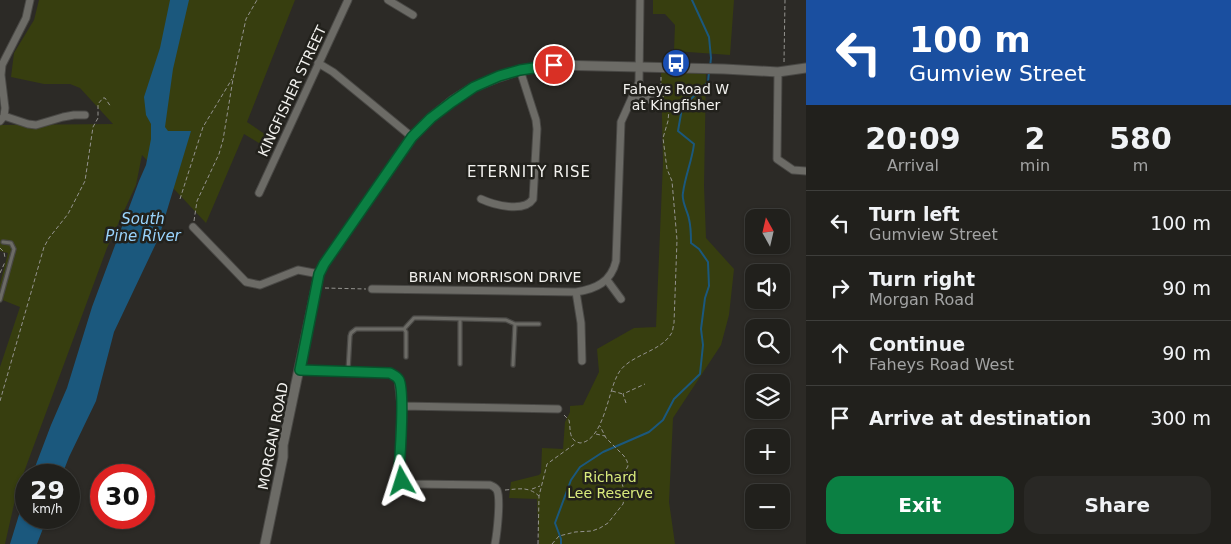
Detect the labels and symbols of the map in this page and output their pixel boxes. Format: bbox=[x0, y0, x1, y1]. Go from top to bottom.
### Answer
street label: KINGFISHER STREET bbox=[255, 23, 330, 159]
pin bbox=[533, 44, 575, 86]
bus stop icon: Faheys Road W at Kingfisher bbox=[661, 48, 691, 78]
place label: Faheys Road W at Kingfisher bbox=[623, 81, 729, 113]
district label: ETERNITY RISE bbox=[467, 163, 591, 181]
north arrow bbox=[745, 209, 790, 254]
water label: South Pine River bbox=[105, 210, 182, 245]
street label: BRIAN MORRISON DRIVE bbox=[409, 269, 581, 285]
street label: MORGAN ROAD bbox=[255, 381, 291, 491]
position arrow bbox=[375, 454, 427, 506]
speed limit sign: 30 bbox=[90, 464, 155, 529]
park label: Richard Lee Reserve bbox=[567, 469, 653, 501]

